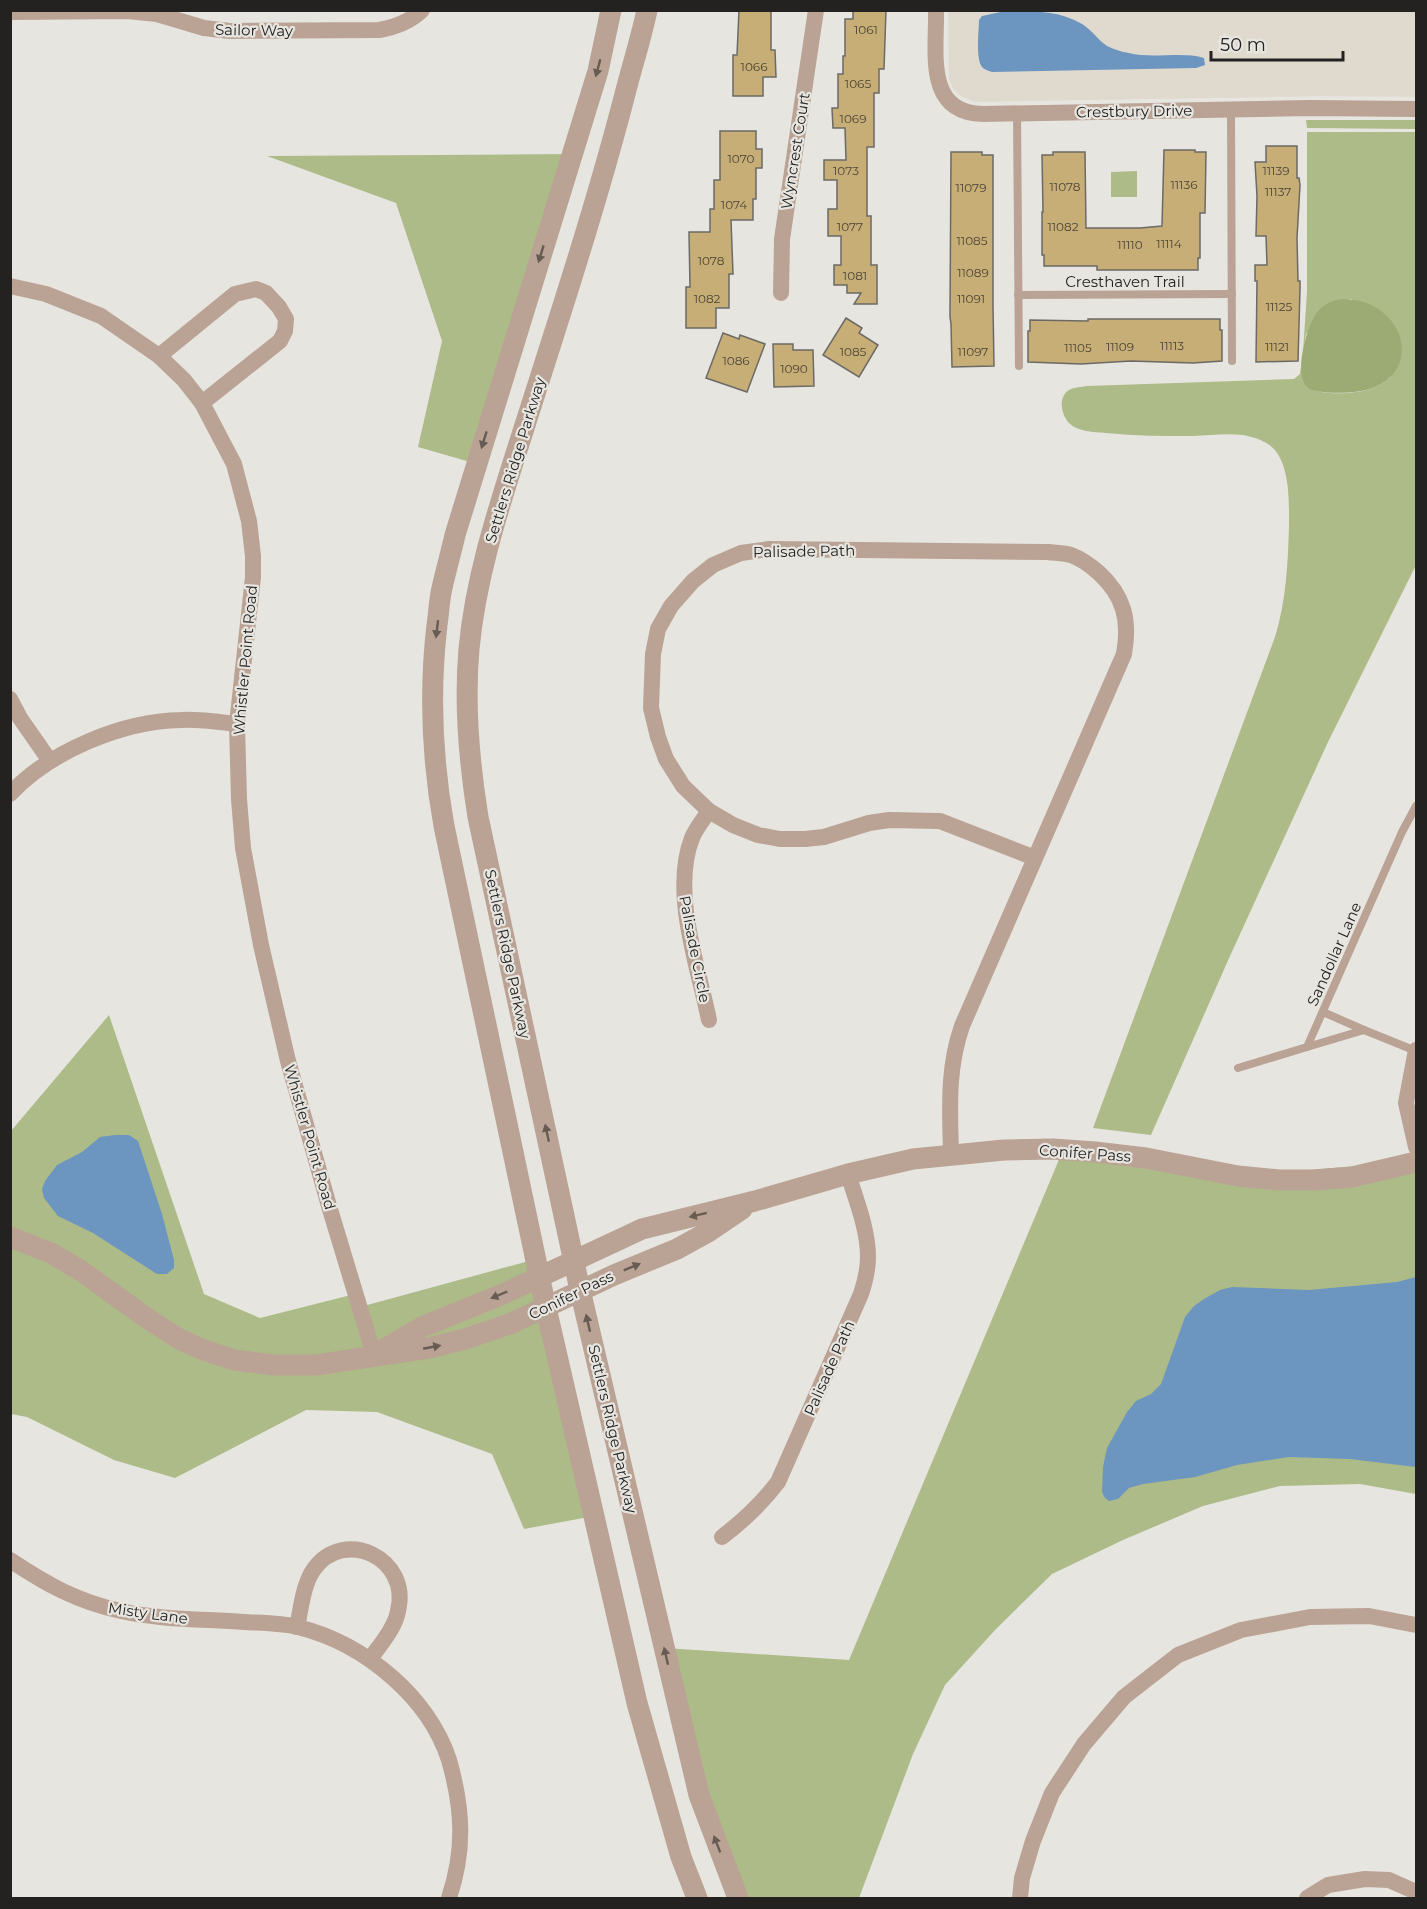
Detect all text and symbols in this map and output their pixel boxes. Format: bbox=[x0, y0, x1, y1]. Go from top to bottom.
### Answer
street label: Sailor Way bbox=[215, 20, 294, 40]
house number: 1061 bbox=[854, 22, 878, 37]
scale bar bbox=[1211, 24, 1343, 62]
text: 50 m bbox=[1220, 34, 1266, 56]
one-way arrow bbox=[593, 58, 603, 77]
house number: 1066 bbox=[741, 59, 767, 74]
house number: 1065 bbox=[845, 76, 871, 91]
street label: Wyncrest Court bbox=[776, 91, 814, 211]
street label: Crestbury Drive bbox=[1076, 100, 1192, 122]
house number: 1069 bbox=[840, 111, 866, 126]
house number: 1070 bbox=[728, 151, 755, 166]
house number: 1073 bbox=[833, 163, 859, 178]
house number: 11139 bbox=[1262, 163, 1290, 178]
house number: 11136 bbox=[1170, 177, 1198, 192]
house number: 11078 bbox=[1049, 179, 1081, 194]
house number: 11079 bbox=[956, 180, 986, 195]
house number: 11137 bbox=[1265, 184, 1291, 199]
house number: 1074 bbox=[721, 197, 747, 212]
house number: 1077 bbox=[837, 219, 863, 234]
house number: 11082 bbox=[1047, 219, 1079, 234]
house number: 11085 bbox=[956, 233, 988, 248]
house number: 11114 bbox=[1156, 236, 1182, 251]
house number: 11110 bbox=[1117, 237, 1143, 252]
one-way arrow bbox=[536, 245, 546, 263]
house number: 1078 bbox=[698, 253, 725, 268]
house number: 11089 bbox=[957, 265, 989, 280]
house number: 1081 bbox=[843, 268, 867, 283]
street label: Cresthaven Trail bbox=[1065, 272, 1185, 291]
house number: 1082 bbox=[694, 291, 721, 306]
house number: 11091 bbox=[957, 291, 985, 306]
house number: 11125 bbox=[1266, 299, 1293, 314]
house number: 11113 bbox=[1160, 338, 1184, 353]
house number: 11109 bbox=[1106, 339, 1134, 354]
house number: 11121 bbox=[1265, 339, 1289, 354]
house number: 11105 bbox=[1064, 340, 1092, 355]
house number: 1085 bbox=[840, 344, 867, 359]
house number: 11097 bbox=[958, 344, 988, 359]
house number: 1086 bbox=[722, 353, 750, 368]
house number: 1090 bbox=[780, 361, 808, 376]
street label: Settlers Ridge Parkway bbox=[481, 374, 550, 545]
one-way arrow bbox=[479, 431, 488, 449]
street label: Palisade Path bbox=[753, 541, 855, 561]
street label: Whistler Point Road bbox=[229, 584, 261, 736]
one-way arrow bbox=[432, 620, 441, 639]
street label: Settlers Ridge Parkway bbox=[481, 868, 535, 1041]
street label: Palisade Circle bbox=[675, 894, 715, 1004]
street label: Sandollar Lane bbox=[1303, 899, 1365, 1009]
street label: Whistler Point Road bbox=[280, 1062, 340, 1212]
one-way arrow bbox=[541, 1123, 551, 1142]
street label: Conifer Pass bbox=[1039, 1140, 1131, 1166]
one-way arrow bbox=[689, 1210, 707, 1220]
one-way arrow bbox=[623, 1262, 641, 1272]
street label: Conifer Pass bbox=[526, 1266, 616, 1324]
one-way arrow bbox=[490, 1291, 507, 1300]
one-way arrow bbox=[583, 1314, 593, 1332]
street label: Palisade Path bbox=[799, 1317, 859, 1419]
one-way arrow bbox=[422, 1342, 441, 1351]
street label: Settlers Ridge Parkway bbox=[584, 1343, 642, 1516]
street label: Misty Lane bbox=[107, 1598, 189, 1628]
one-way arrow bbox=[661, 1647, 671, 1665]
one-way arrow bbox=[712, 1835, 722, 1853]

